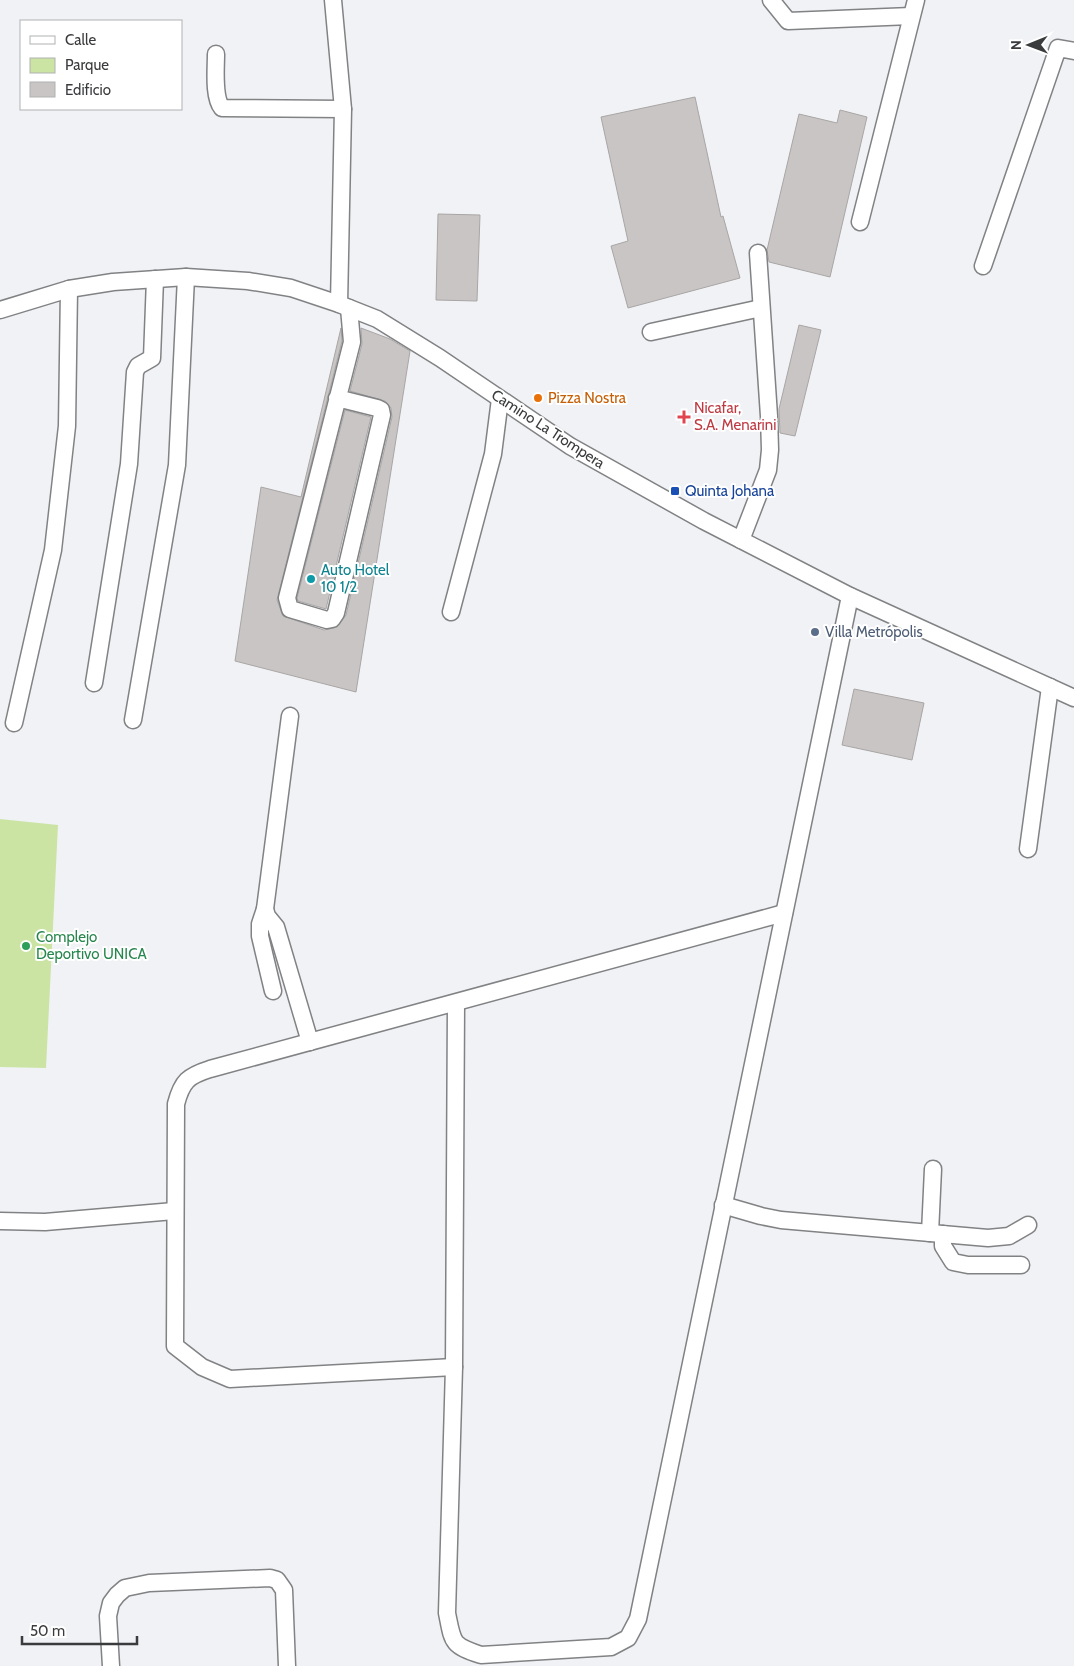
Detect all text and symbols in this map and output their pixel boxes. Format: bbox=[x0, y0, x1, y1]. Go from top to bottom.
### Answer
legend bbox=[20, 20, 182, 110]
north arrow bbox=[1004, 20, 1054, 70]
text: Calle bbox=[65, 31, 96, 49]
text: N bbox=[1007, 40, 1025, 50]
text: Parque bbox=[65, 56, 109, 74]
text: Edificio bbox=[65, 81, 111, 99]
street label: Camino La Trompera bbox=[488, 386, 609, 473]
place label: Pizza Nostra bbox=[548, 389, 627, 407]
marker: Pizza Nostra bbox=[532, 392, 544, 404]
place label: Nicafar, S.A. Menarini bbox=[694, 399, 776, 434]
marker: Nicafar, S.A. Menarini bbox=[678, 411, 690, 423]
place label: Quinta Johana bbox=[685, 482, 775, 500]
marker: Quinta Johana bbox=[669, 485, 681, 497]
place label: Auto Hotel 10 1/2 bbox=[321, 561, 390, 596]
marker: Auto Hotel 10 1/2 bbox=[305, 573, 317, 585]
place label: Villa Metrópolis bbox=[825, 623, 923, 641]
marker: Villa Metrópolis bbox=[809, 626, 821, 638]
place label: Complejo Deportivo UNICA bbox=[36, 928, 147, 963]
marker: Complejo Deportivo UNICA bbox=[20, 940, 32, 952]
scale bar bbox=[22, 1614, 138, 1646]
text: 50 m bbox=[30, 1622, 65, 1640]

